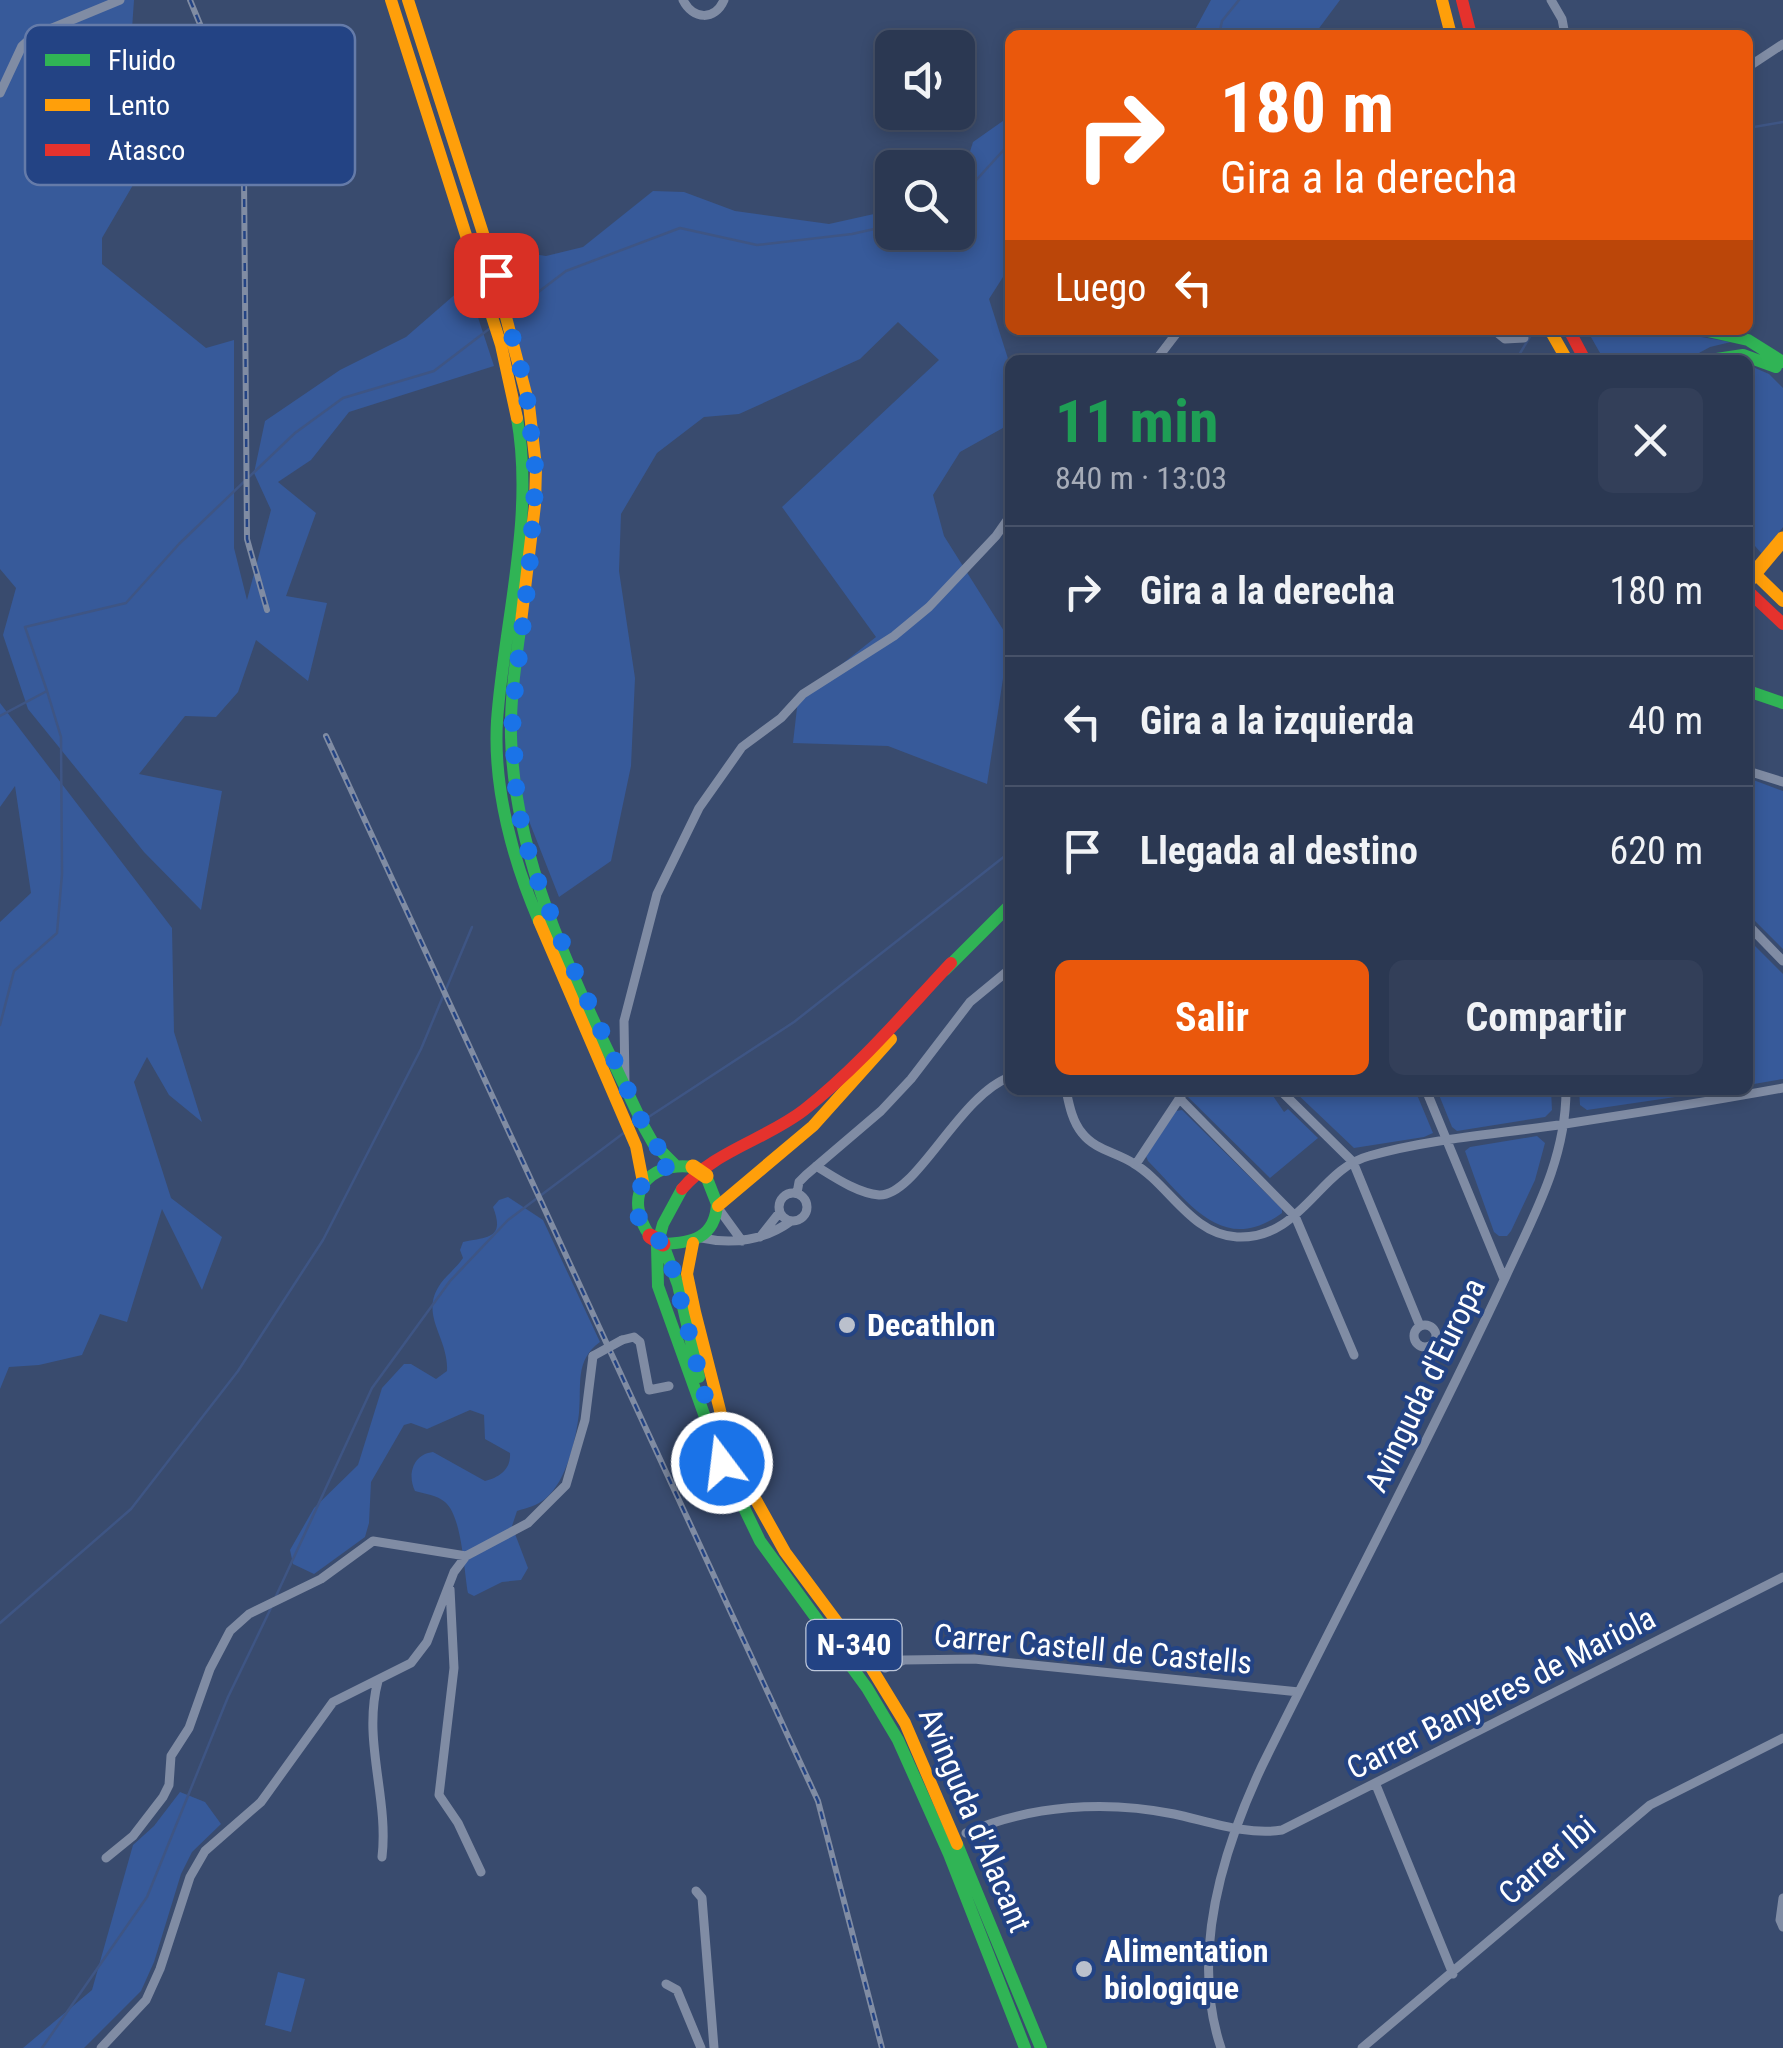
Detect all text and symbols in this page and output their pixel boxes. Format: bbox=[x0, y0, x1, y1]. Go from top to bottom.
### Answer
legend bbox=[25, 25, 355, 185]
map controls bbox=[875, 30, 975, 250]
button: sound bbox=[875, 30, 975, 130]
text: Fluido bbox=[108, 44, 176, 77]
text: 180 m bbox=[1220, 67, 1394, 149]
icon: right bbox=[1055, 70, 1185, 200]
text: Lento bbox=[108, 89, 170, 122]
text: Atasco bbox=[108, 134, 185, 167]
button: search bbox=[875, 150, 975, 250]
text: Gira a la derecha bbox=[1220, 151, 1518, 204]
pin bbox=[454, 233, 539, 318]
icon: arrive bbox=[469, 248, 524, 303]
icon: left bbox=[1166, 260, 1221, 315]
text: Luego bbox=[1055, 266, 1146, 310]
text: 11 min bbox=[1055, 386, 1219, 457]
button: close bbox=[1598, 388, 1703, 493]
text: 840 m · 13:03 bbox=[1055, 459, 1227, 497]
icon: right bbox=[1055, 564, 1110, 619]
text: Gira a la derecha bbox=[1140, 569, 1395, 613]
text: 180 m bbox=[1609, 569, 1703, 613]
icon: left bbox=[1055, 694, 1110, 749]
text: Gira a la izquierda bbox=[1140, 699, 1414, 743]
text: 40 m bbox=[1628, 699, 1703, 743]
icon: arrive bbox=[1055, 824, 1110, 879]
text: Llegada al destino bbox=[1140, 829, 1418, 873]
text: 620 m bbox=[1609, 829, 1703, 873]
button: Salir bbox=[1055, 960, 1369, 1075]
button: Compartir bbox=[1389, 960, 1703, 1075]
street label: Avinguda d'Europa bbox=[1357, 1272, 1493, 1498]
place label: Decathlon bbox=[867, 1306, 995, 1344]
marker: Decathlon bbox=[836, 1314, 858, 1336]
position arrow bbox=[670, 1411, 774, 1515]
street label: Carrer Banyeres de Mariola bbox=[1340, 1599, 1662, 1787]
street label: Carrer Castell de Castells bbox=[932, 1616, 1254, 1682]
road number: N-340 bbox=[806, 1620, 902, 1670]
street label: Avinguda d'Alacant bbox=[911, 1702, 1039, 1938]
street label: Carrer Ibi bbox=[1491, 1808, 1603, 1912]
place label: Alimentation biologique bbox=[1104, 1932, 1268, 2007]
marker: Alimentation biologique bbox=[1073, 1958, 1095, 1980]

